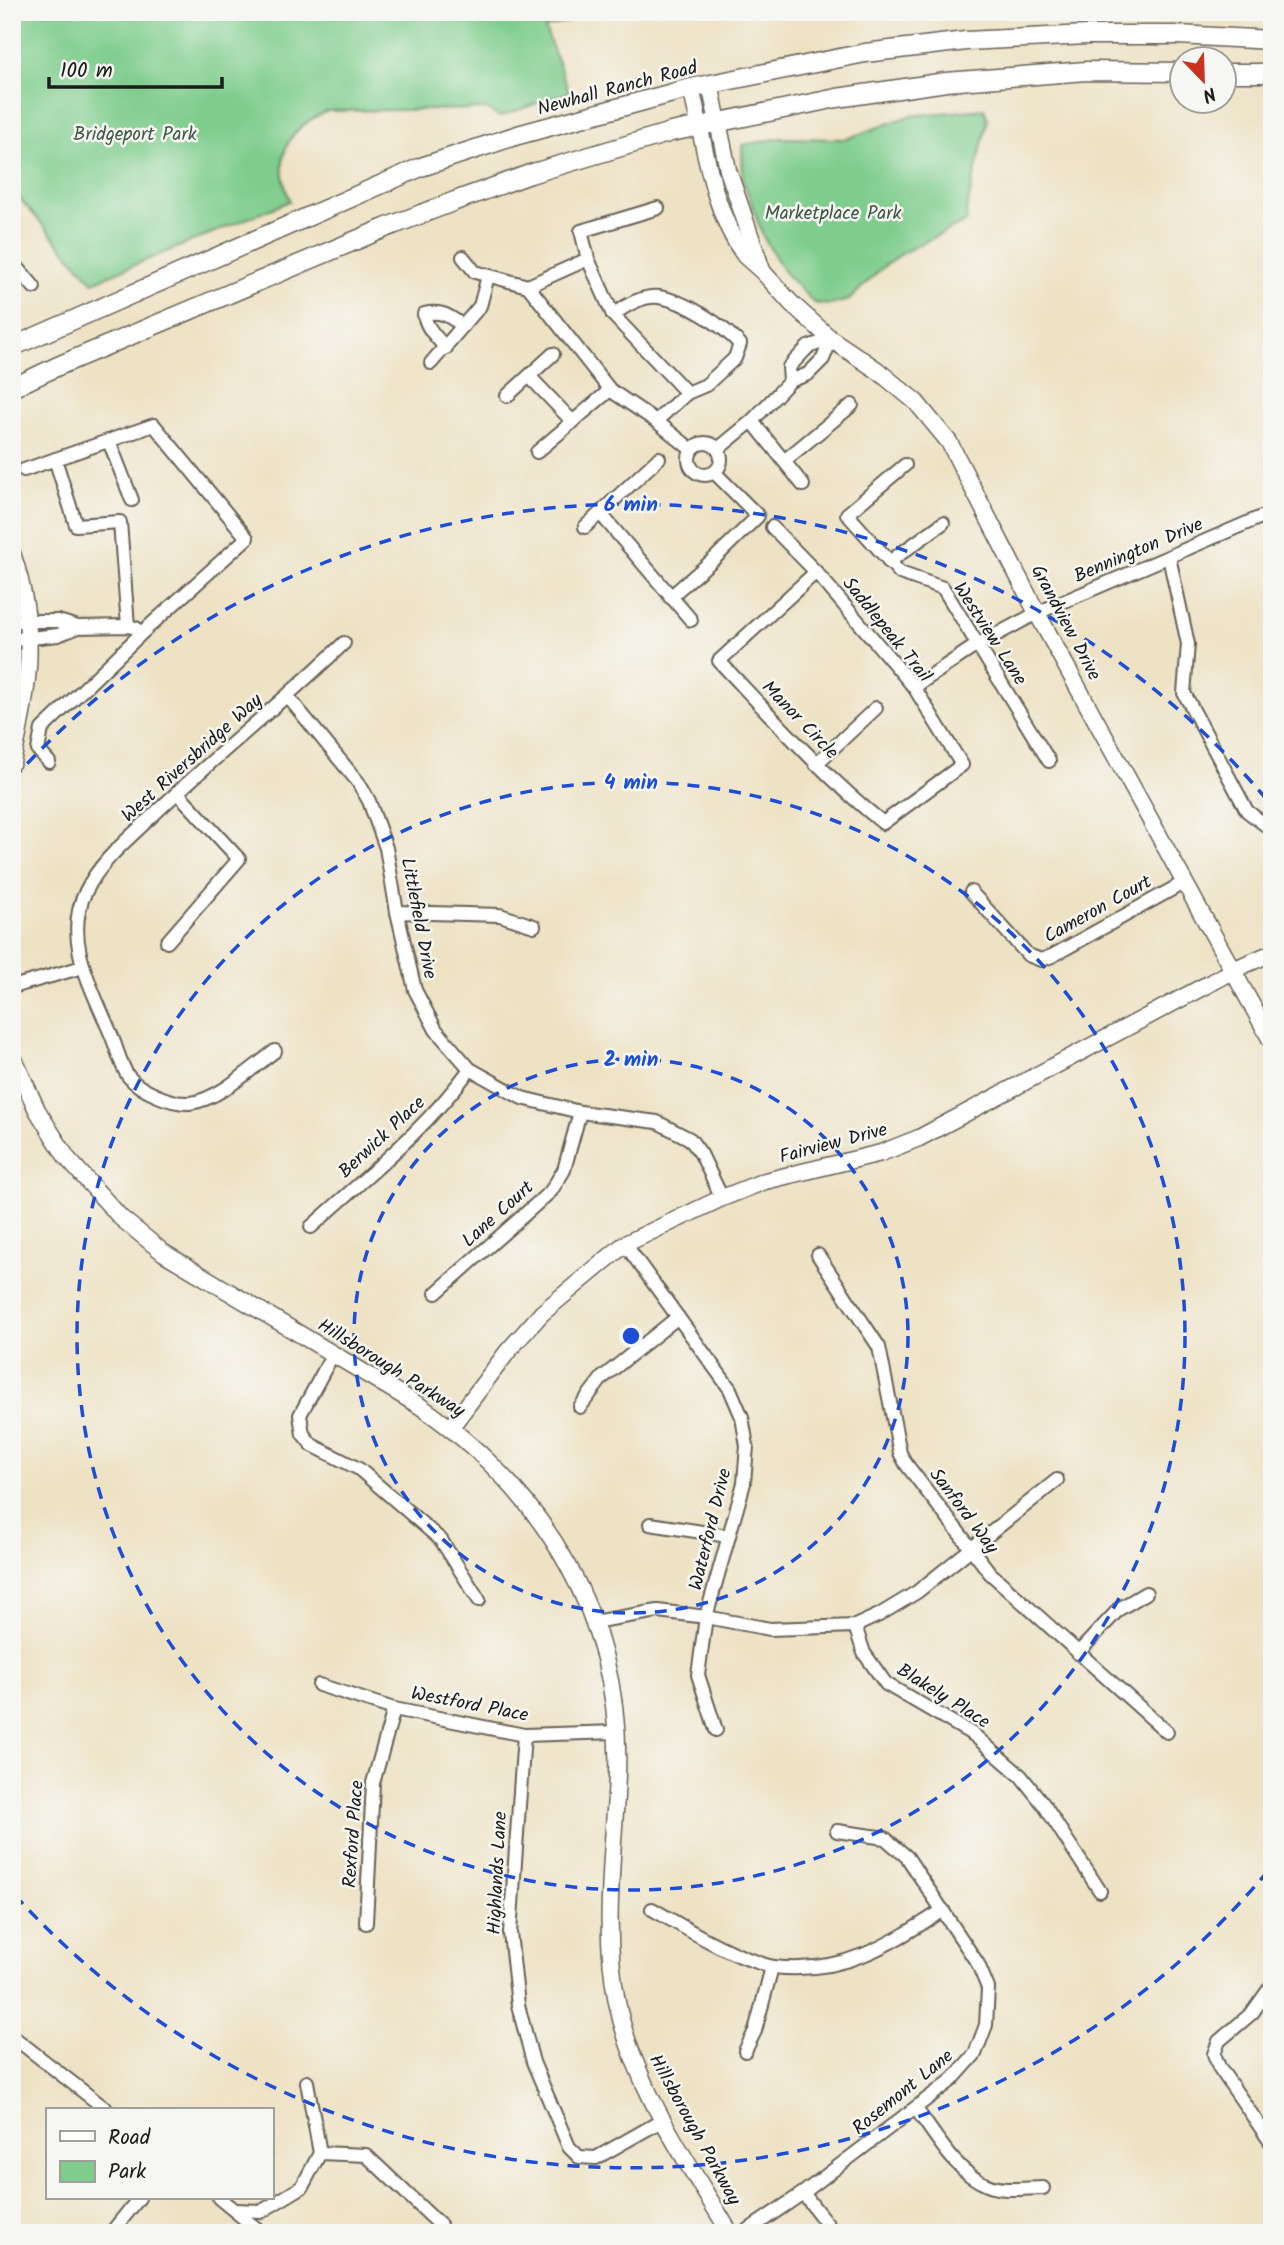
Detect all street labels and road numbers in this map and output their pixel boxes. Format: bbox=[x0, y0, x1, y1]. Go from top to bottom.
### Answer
street label: Newhall Ranch Road bbox=[534, 53, 701, 125]
street label: Bennington Drive bbox=[1069, 510, 1209, 592]
street label: Grandview Drive bbox=[1022, 560, 1109, 687]
street label: Saddlepeak Trail bbox=[834, 571, 939, 690]
street label: Westview Lane bbox=[945, 576, 1034, 692]
street label: Manor Circle bbox=[754, 674, 846, 767]
street label: West Riversbridge Way bbox=[115, 686, 271, 830]
street label: Littlefield Drive bbox=[392, 855, 445, 982]
street label: Cameron Court bbox=[1038, 867, 1158, 952]
street label: Berwick Place bbox=[332, 1089, 433, 1186]
street label: Fairview Drive bbox=[776, 1115, 891, 1173]
street label: Lane Court bbox=[455, 1173, 542, 1255]
street label: Hillsborough Parkway bbox=[311, 1311, 472, 1427]
street label: Sanford Way bbox=[921, 1462, 1006, 1561]
street label: Waterford Drive bbox=[681, 1465, 741, 1594]
street label: Blakely Place bbox=[890, 1656, 996, 1738]
street label: Westford Place bbox=[408, 1679, 531, 1731]
street label: Rexford Place bbox=[335, 1779, 373, 1889]
street label: Highlands Lane bbox=[480, 1810, 516, 1935]
street label: Rosemont Lane bbox=[846, 2042, 961, 2143]
street label: Hillsborough Parkway bbox=[640, 2049, 749, 2212]

